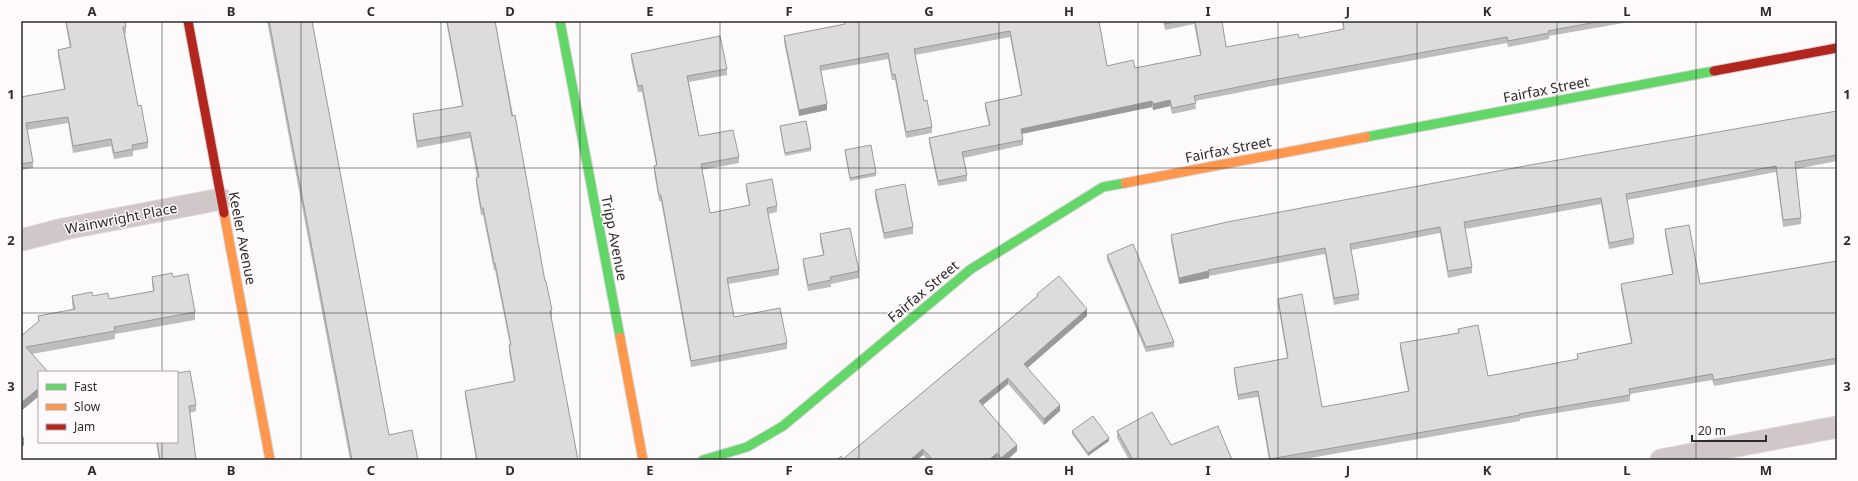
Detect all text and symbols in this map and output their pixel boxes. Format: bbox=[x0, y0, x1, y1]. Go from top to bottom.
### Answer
text: A bbox=[88, 2, 97, 20]
text: B bbox=[227, 2, 235, 20]
text: C bbox=[367, 2, 375, 20]
text: D bbox=[505, 2, 515, 20]
text: E bbox=[646, 2, 654, 20]
text: F bbox=[785, 2, 793, 20]
text: G bbox=[924, 2, 934, 20]
text: H bbox=[1064, 2, 1074, 20]
text: I bbox=[1205, 2, 1211, 20]
text: J bbox=[1345, 2, 1350, 20]
text: K bbox=[1483, 2, 1492, 20]
text: L bbox=[1623, 2, 1631, 20]
text: M bbox=[1760, 2, 1772, 20]
street label: Fairfax Street bbox=[1501, 71, 1591, 107]
text: 1 bbox=[7, 85, 15, 103]
text: 1 bbox=[1843, 85, 1851, 103]
street label: Fairfax Street bbox=[1183, 131, 1273, 167]
street label: Keeler Avenue bbox=[225, 190, 261, 286]
street label: Tripp Avenue bbox=[597, 194, 633, 282]
street label: Wainwright Place bbox=[63, 198, 179, 238]
text: 2 bbox=[7, 231, 15, 249]
text: 2 bbox=[1843, 231, 1851, 249]
street label: Fairfax Street bbox=[883, 256, 963, 326]
legend bbox=[38, 371, 178, 443]
text: 3 bbox=[7, 377, 15, 395]
text: 3 bbox=[1843, 377, 1851, 395]
text: Fast bbox=[74, 378, 98, 395]
text: Slow bbox=[74, 398, 101, 415]
scale bar bbox=[1692, 417, 1766, 443]
text: Jam bbox=[73, 418, 95, 435]
text: 20 m bbox=[1698, 422, 1726, 439]
text: A bbox=[88, 461, 97, 479]
text: B bbox=[227, 461, 235, 479]
text: C bbox=[367, 461, 375, 479]
text: D bbox=[505, 461, 515, 479]
text: E bbox=[646, 461, 654, 479]
text: F bbox=[785, 461, 793, 479]
text: G bbox=[924, 461, 934, 479]
text: H bbox=[1064, 461, 1074, 479]
text: I bbox=[1205, 461, 1211, 479]
text: J bbox=[1345, 461, 1350, 479]
text: K bbox=[1483, 461, 1492, 479]
text: L bbox=[1623, 461, 1631, 479]
text: M bbox=[1760, 461, 1772, 479]

